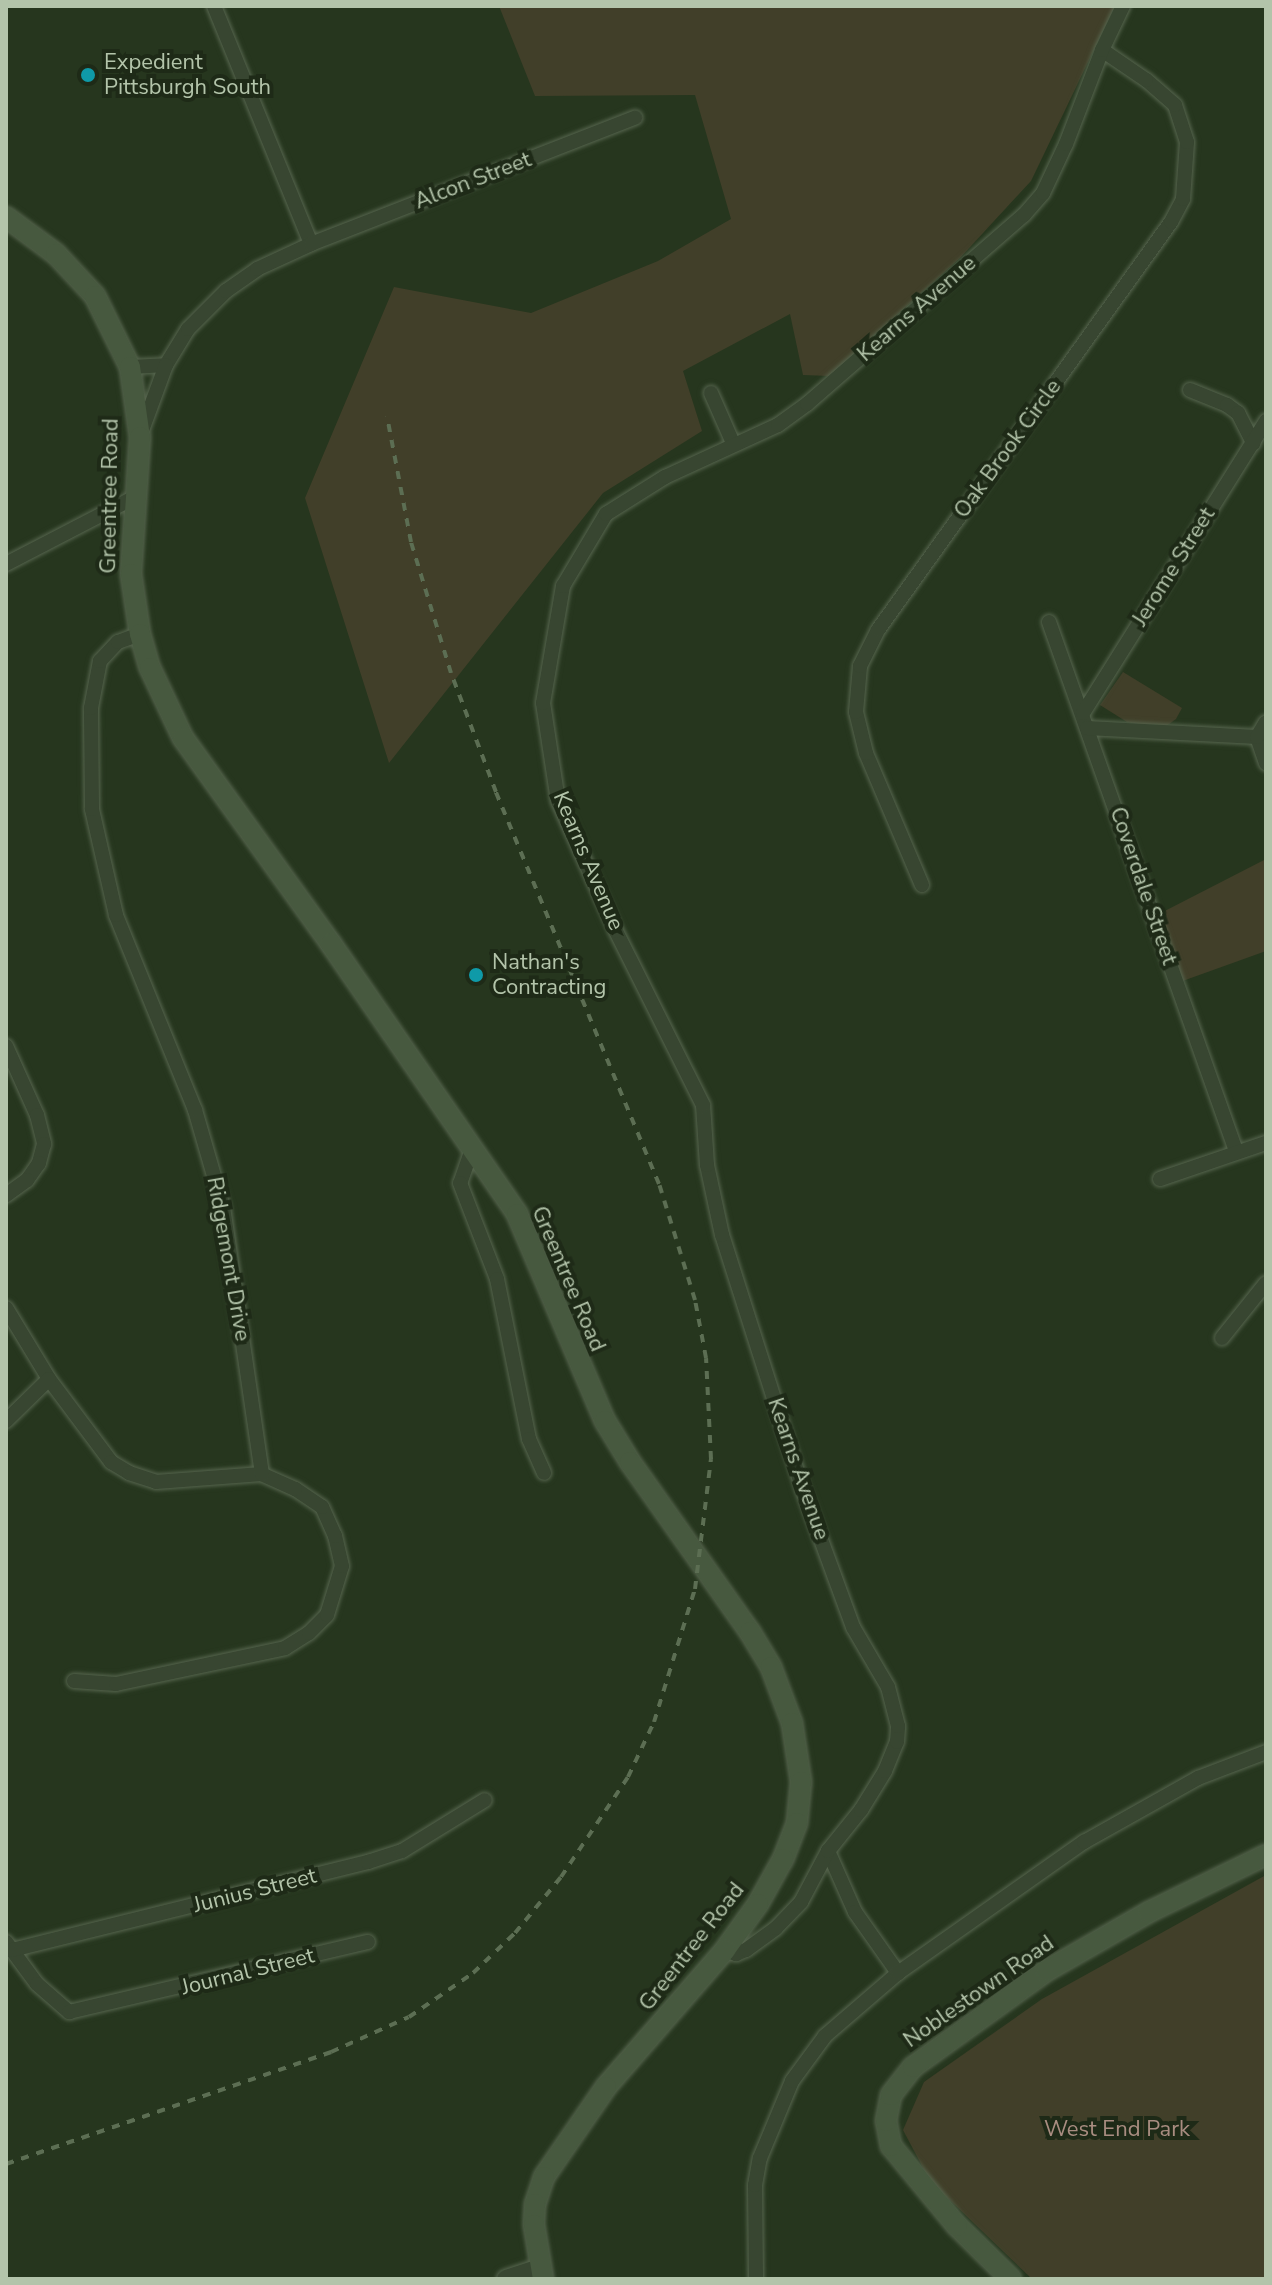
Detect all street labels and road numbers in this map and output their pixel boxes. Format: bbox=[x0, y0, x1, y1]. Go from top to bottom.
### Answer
street label: Alcon Street bbox=[411, 147, 535, 215]
street label: Kearns Avenue bbox=[852, 250, 982, 368]
street label: Oak Brook Circle bbox=[949, 375, 1067, 523]
street label: Greentree Road bbox=[95, 418, 125, 574]
street label: Jerome Street bbox=[1127, 503, 1221, 631]
street label: Kearns Avenue bbox=[547, 788, 629, 934]
street label: Coverdale Street bbox=[1104, 804, 1182, 968]
street label: Ridgemont Drive bbox=[201, 1175, 255, 1343]
street label: Greentree Road bbox=[526, 1202, 610, 1356]
street label: Kearns Avenue bbox=[761, 1395, 835, 1543]
street label: Junius Street bbox=[191, 1863, 319, 1919]
street label: Greentree Road bbox=[634, 1878, 750, 2016]
street label: Noblestown Road bbox=[899, 1930, 1059, 2054]
street label: Journal Street bbox=[179, 1943, 317, 2001]

